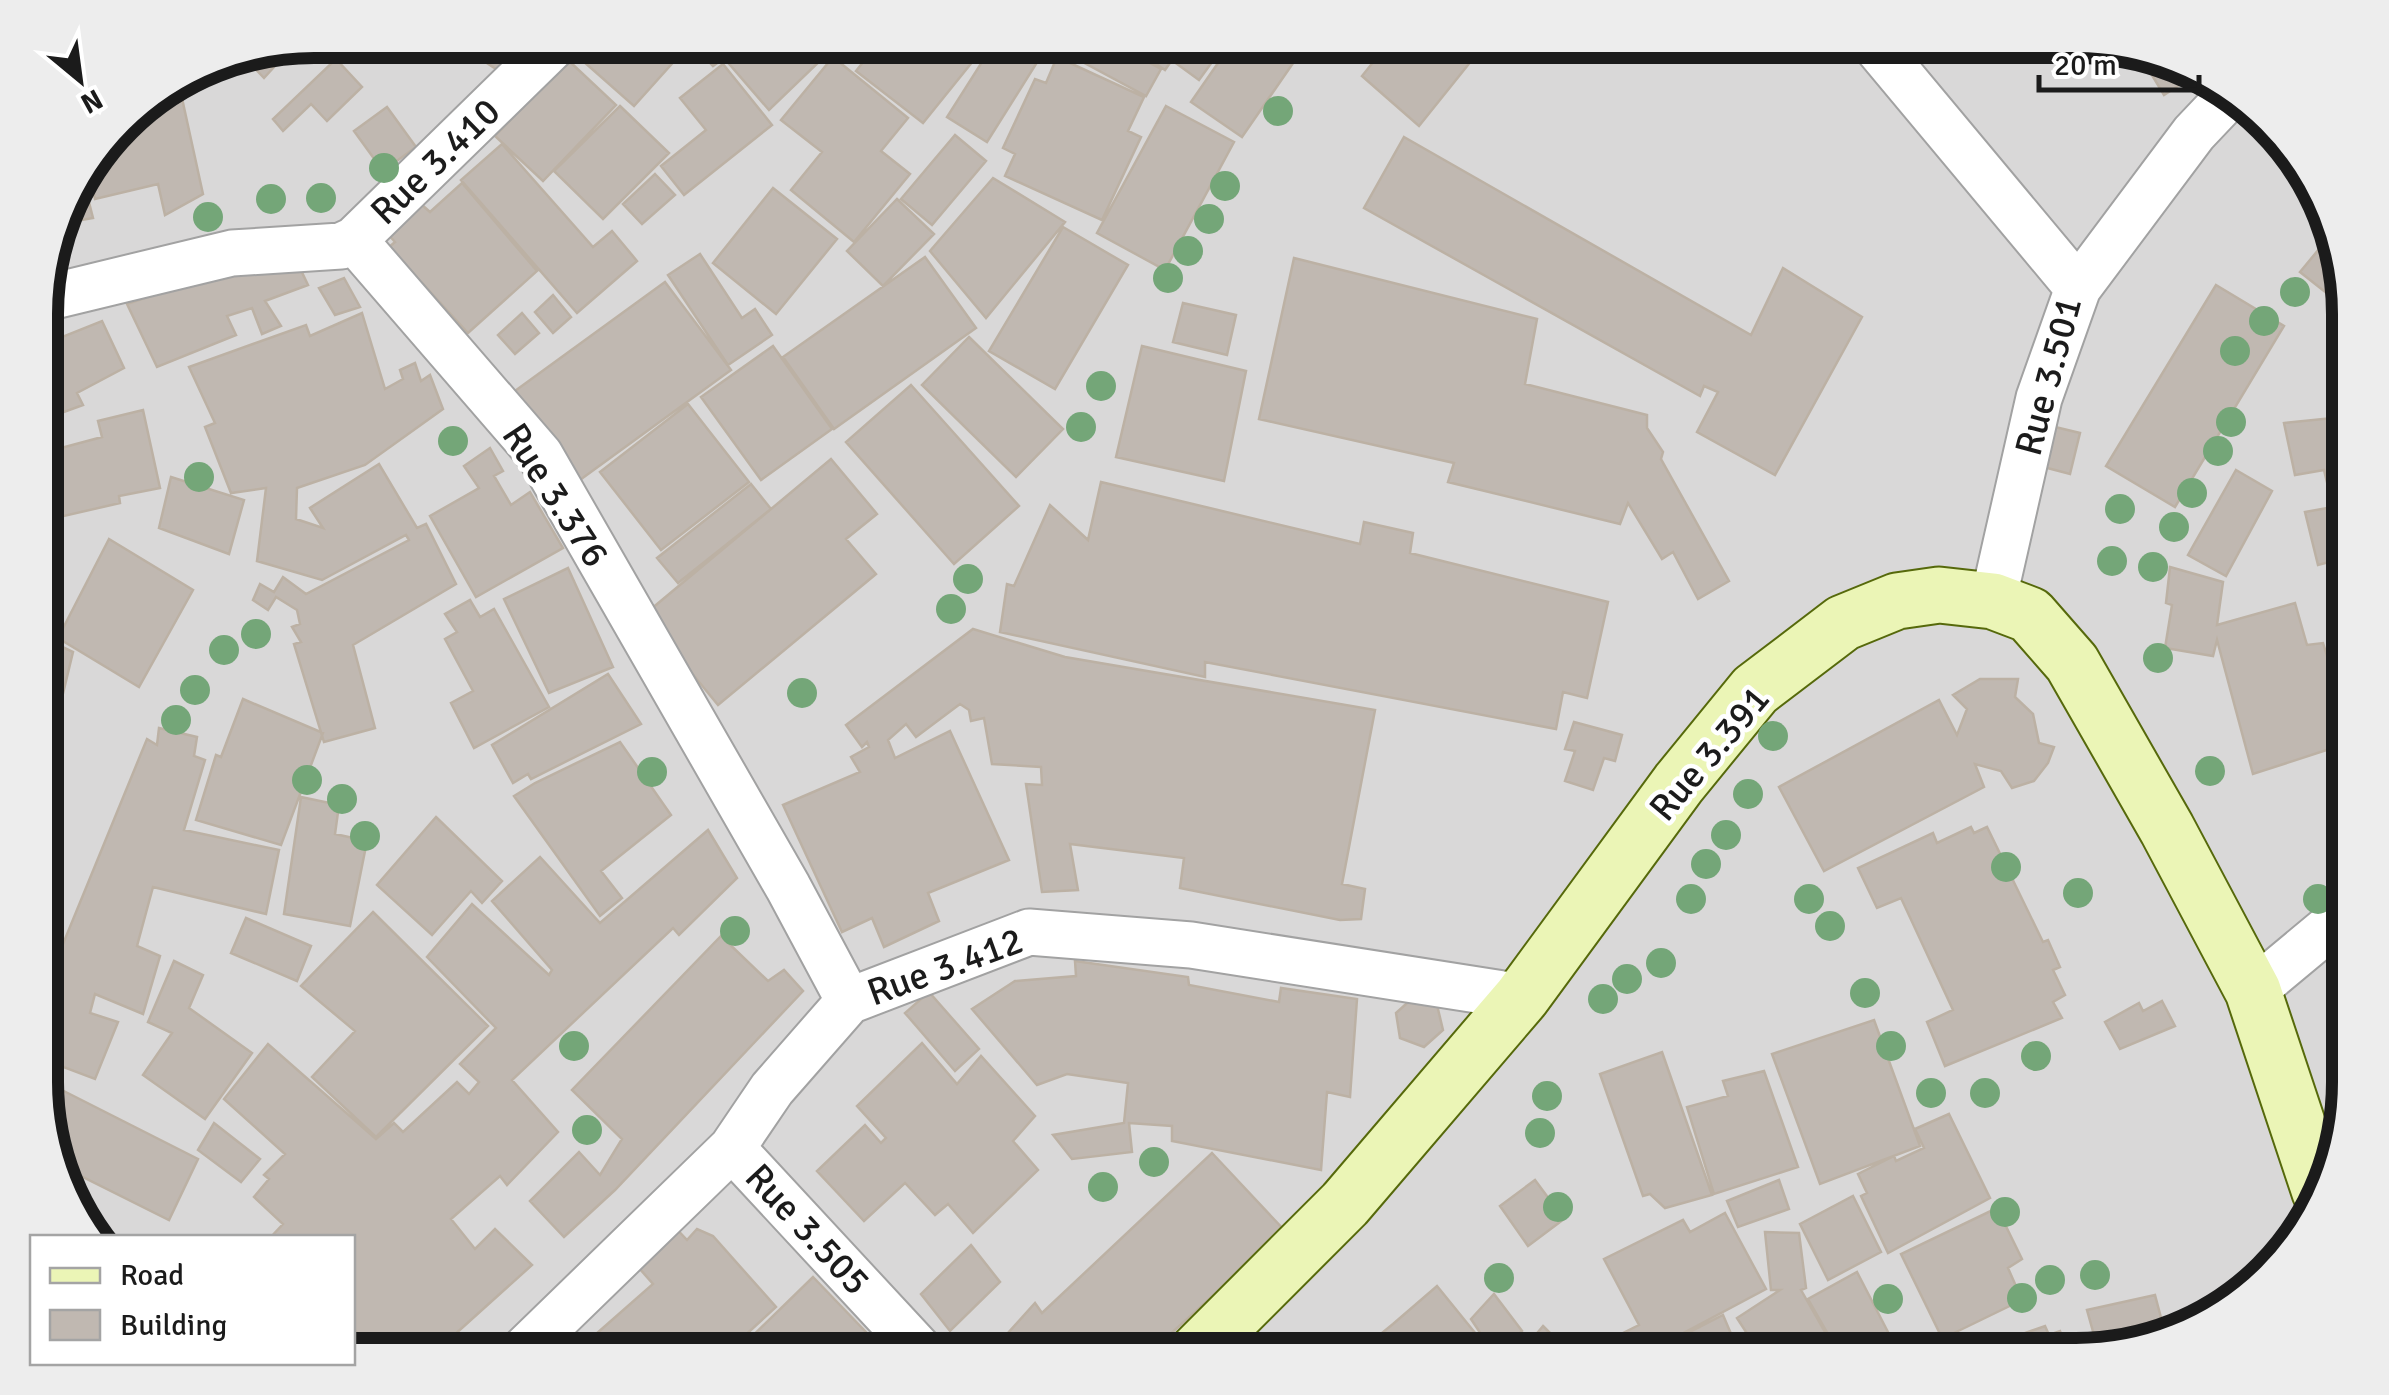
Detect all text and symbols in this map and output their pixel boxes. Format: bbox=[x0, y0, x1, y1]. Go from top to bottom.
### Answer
north arrow bbox=[30, 30, 130, 130]
scale bar bbox=[2039, 30, 2199, 92]
text: 20 m bbox=[2054, 47, 2117, 84]
text: N bbox=[75, 81, 108, 121]
street label: Rue 3.410 bbox=[361, 88, 510, 235]
street label: Rue 3.501 bbox=[2005, 292, 2092, 461]
street label: Rue 3.376 bbox=[492, 414, 619, 576]
street label: Rue 3.391 bbox=[1639, 676, 1779, 831]
street label: Rue 3.412 bbox=[861, 917, 1029, 1016]
street label: Rue 3.505 bbox=[735, 1154, 880, 1305]
legend bbox=[30, 1235, 355, 1365]
text: Road bbox=[120, 1257, 184, 1294]
text: Building bbox=[120, 1307, 227, 1344]

